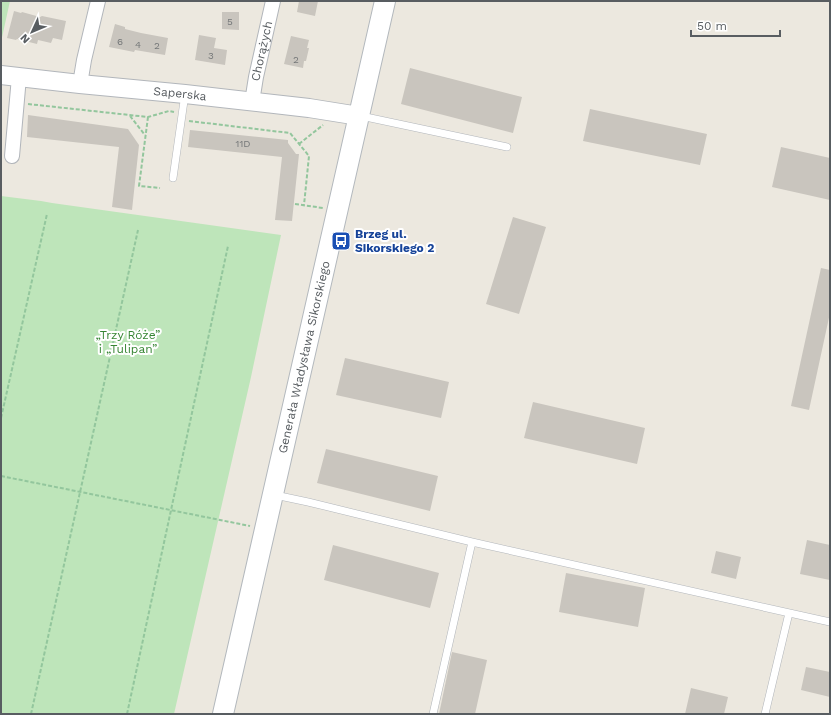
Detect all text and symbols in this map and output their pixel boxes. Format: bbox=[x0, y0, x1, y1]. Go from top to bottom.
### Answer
north arrow bbox=[12, 12, 52, 52]
scale bar bbox=[691, 12, 780, 38]
house number: 5 bbox=[227, 16, 233, 27]
text: 50 m bbox=[697, 19, 727, 33]
street label: Chorążych bbox=[248, 20, 275, 82]
text: N bbox=[18, 31, 33, 46]
house number: 6 bbox=[117, 36, 123, 47]
house number: 4 bbox=[135, 39, 141, 50]
house number: 2 bbox=[154, 40, 160, 51]
house number: 3 bbox=[208, 50, 214, 61]
house number: 2 bbox=[293, 54, 299, 65]
street label: Saperska bbox=[153, 84, 208, 103]
house number: 11D bbox=[235, 138, 251, 149]
place label: Brzeg ul. Sikorskiego 2 bbox=[355, 227, 434, 255]
bus stop icon: Brzeg ul. Sikorskiego 2 bbox=[330, 230, 352, 252]
street label: Generała Władysława Sikorskiego bbox=[275, 260, 333, 455]
park label: „Trzy Róże” i „Tulipan” bbox=[96, 328, 160, 356]

